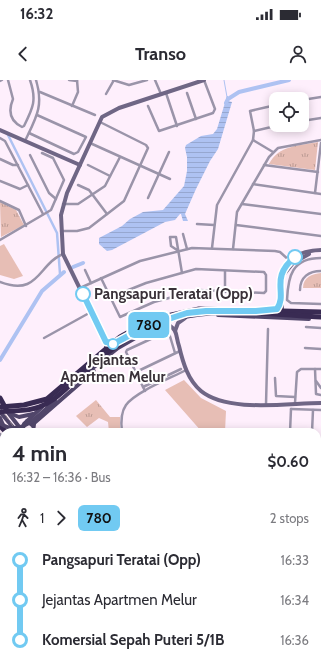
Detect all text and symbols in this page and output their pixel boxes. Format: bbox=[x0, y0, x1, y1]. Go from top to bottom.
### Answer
text: 16:32 bbox=[20, 5, 53, 23]
icon: back bbox=[12, 43, 34, 65]
text: Transo bbox=[135, 43, 186, 65]
icon: person bbox=[287, 43, 309, 65]
map controls bbox=[269, 92, 309, 132]
button: locate bbox=[269, 92, 309, 132]
unlabelled marker bbox=[287, 249, 303, 265]
place label: Pangsapuri Teratai (Opp) bbox=[94, 285, 253, 303]
marker: Pangsapuri Teratai (Opp) bbox=[75, 286, 91, 302]
line badge: 780 bbox=[126, 312, 172, 338]
text: 780 bbox=[136, 316, 162, 334]
marker: Jejantas Apartmen Melur bbox=[107, 338, 119, 350]
place label: Jejantas Apartmen Melur bbox=[60, 351, 166, 386]
text: 4 min bbox=[12, 440, 67, 467]
text: $0.60 bbox=[268, 453, 309, 471]
text: 16:32 – 16:36 · Bus bbox=[12, 469, 111, 485]
icon: walk bbox=[12, 507, 34, 529]
icon: forward bbox=[50, 507, 72, 529]
text: 780 bbox=[86, 509, 112, 527]
text: 1 bbox=[40, 510, 44, 526]
text: 2 stops bbox=[270, 510, 309, 526]
text: Pangsapuri Teratai (Opp) bbox=[42, 551, 201, 569]
text: 16:33 bbox=[281, 552, 309, 568]
text: Jejantas Apartmen Melur bbox=[42, 591, 197, 609]
text: 16:34 bbox=[280, 592, 309, 608]
text: Komersial Sepah Puteri 5/1B bbox=[42, 631, 224, 649]
text: 16:36 bbox=[280, 632, 309, 648]

